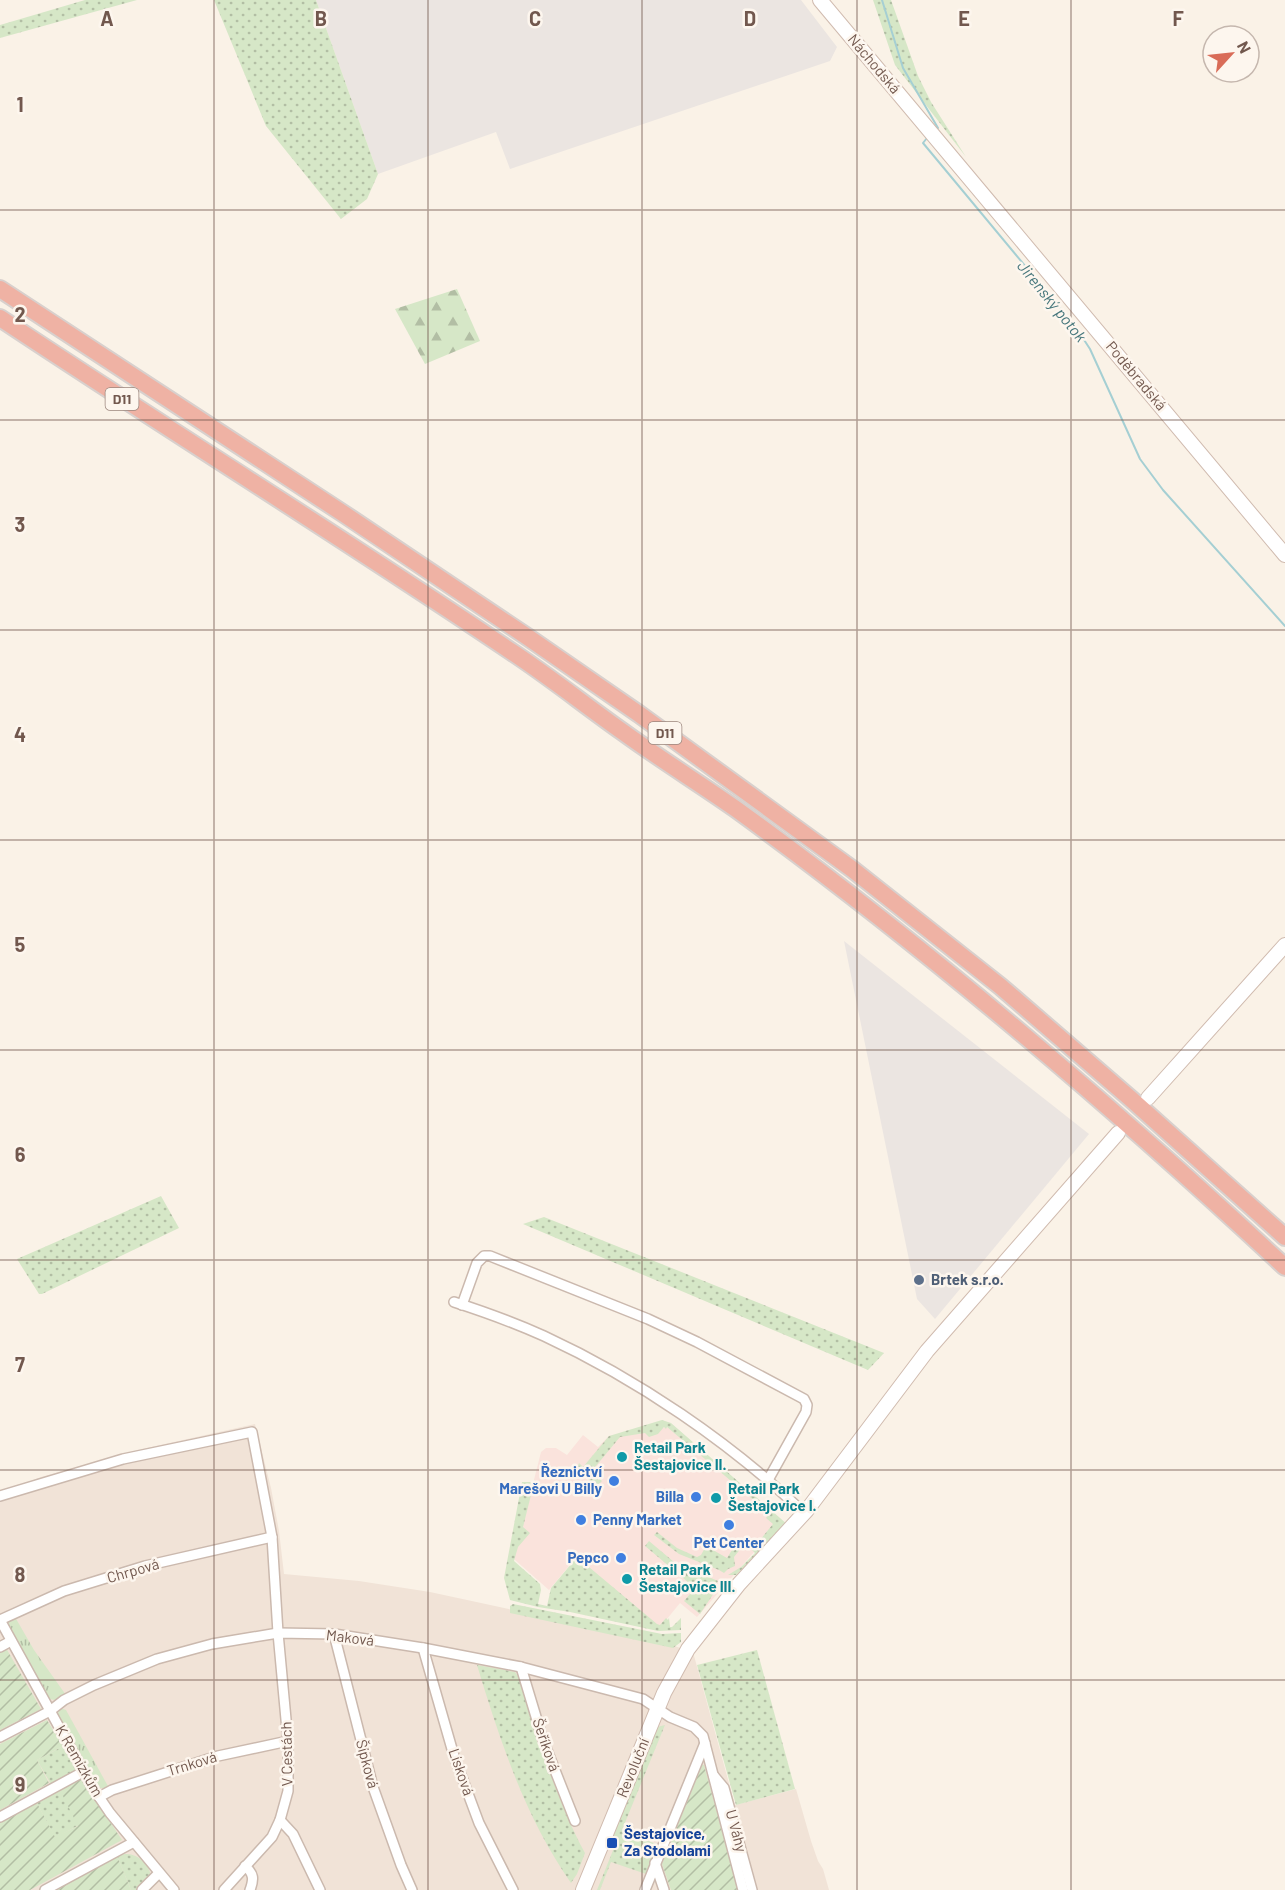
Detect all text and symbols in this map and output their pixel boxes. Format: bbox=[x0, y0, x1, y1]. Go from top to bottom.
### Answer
text: A bbox=[100, 6, 114, 30]
text: B bbox=[315, 6, 327, 30]
text: C bbox=[529, 6, 541, 30]
text: D bbox=[744, 6, 756, 30]
text: E bbox=[958, 6, 970, 30]
text: F bbox=[1172, 6, 1184, 30]
north arrow bbox=[1201, 24, 1261, 84]
street label: Náchodská bbox=[845, 30, 905, 97]
text: N bbox=[1234, 38, 1256, 56]
text: 1 bbox=[16, 92, 24, 116]
water label: Jirenský potok bbox=[1014, 256, 1091, 345]
text: 2 bbox=[14, 302, 26, 326]
street label: Poděbradská bbox=[1103, 337, 1171, 414]
road number: D11 bbox=[106, 388, 138, 410]
text: 3 bbox=[15, 512, 25, 536]
text: 4 bbox=[14, 722, 26, 746]
road number: D11 bbox=[648, 722, 682, 744]
text: 5 bbox=[15, 932, 26, 956]
text: 6 bbox=[15, 1142, 26, 1166]
place label: Brtek s.r.o. bbox=[931, 1270, 1004, 1288]
marker: Brtek s.r.o. bbox=[912, 1273, 926, 1287]
text: 7 bbox=[15, 1352, 25, 1376]
place label: Retail Park Šestajovice II. bbox=[634, 1438, 727, 1473]
marker: Retail Park Šestajovice II. bbox=[615, 1450, 629, 1464]
place label: Řeznictví Marešovi U Billy bbox=[499, 1462, 602, 1497]
marker: Řeznictví Marešovi U Billy bbox=[607, 1474, 621, 1488]
place label: Retail Park Šestajovice I. bbox=[728, 1479, 817, 1514]
place label: Billa bbox=[656, 1487, 684, 1505]
marker: Billa bbox=[689, 1490, 703, 1504]
marker: Retail Park Šestajovice I. bbox=[709, 1491, 723, 1505]
place label: Penny Market bbox=[593, 1510, 682, 1528]
marker: Penny Market bbox=[574, 1513, 588, 1527]
marker: Pet Center bbox=[722, 1518, 736, 1532]
place label: Pet Center bbox=[694, 1533, 764, 1551]
place label: Pepco bbox=[567, 1548, 609, 1566]
marker: Pepco bbox=[614, 1551, 628, 1565]
street label: Chrpová bbox=[105, 1554, 161, 1586]
place label: Retail Park Šestajovice III. bbox=[639, 1560, 736, 1595]
text: 8 bbox=[15, 1562, 26, 1586]
marker: Retail Park Šestajovice III. bbox=[620, 1572, 634, 1586]
street label: Maková bbox=[325, 1625, 375, 1649]
street label: Šeříková bbox=[529, 1716, 564, 1774]
street label: V Cestách bbox=[276, 1721, 296, 1787]
street label: K Remízkům bbox=[52, 1722, 108, 1799]
street label: Revoluční bbox=[612, 1735, 652, 1800]
street label: Šípková bbox=[353, 1737, 383, 1790]
street label: Lísková bbox=[446, 1746, 478, 1798]
street label: Trnková bbox=[165, 1747, 219, 1779]
text: 9 bbox=[15, 1772, 25, 1796]
street label: U Váhy bbox=[723, 1807, 751, 1854]
place label: Šestajovice, Za Stodolami bbox=[624, 1824, 711, 1859]
marker: Šestajovice, Za Stodolami bbox=[605, 1836, 619, 1850]

